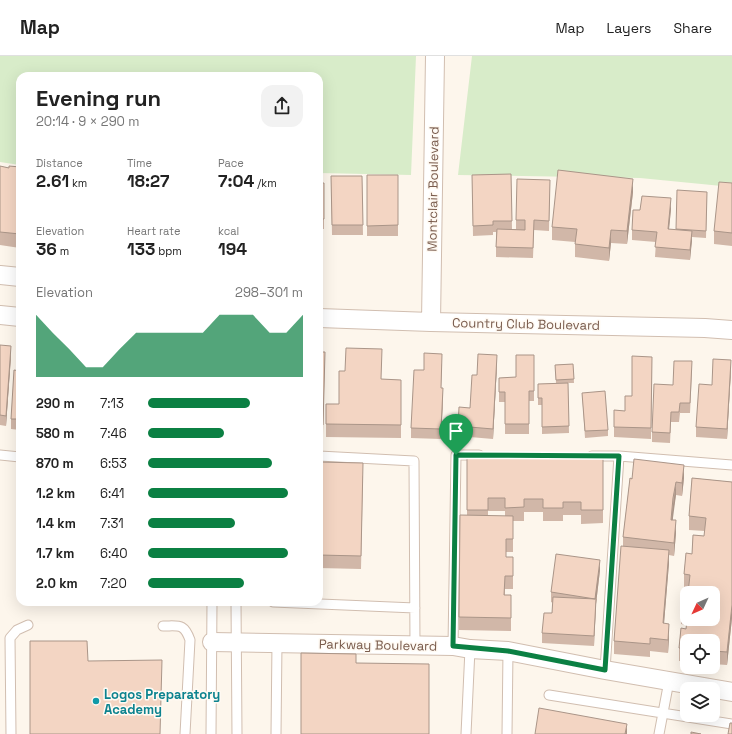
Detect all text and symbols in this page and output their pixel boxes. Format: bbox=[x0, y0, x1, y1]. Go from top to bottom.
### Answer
text: Map bbox=[20, 15, 60, 40]
text: Map bbox=[555, 19, 585, 37]
text: Layers bbox=[607, 19, 651, 37]
text: Share bbox=[673, 19, 712, 37]
text: Evening run bbox=[36, 84, 161, 112]
button: share bbox=[261, 85, 303, 127]
text: 20:14 · 9 × 290 m bbox=[36, 113, 139, 130]
street label: Montclair Boulevard bbox=[423, 126, 443, 252]
text: Distance bbox=[36, 156, 83, 170]
text: Time bbox=[127, 156, 152, 170]
text: Pace bbox=[218, 156, 244, 170]
text: 2.61 bbox=[36, 170, 69, 192]
text: 18:27 bbox=[127, 170, 169, 192]
text: 7:04 bbox=[218, 170, 254, 192]
text: km bbox=[69, 176, 87, 190]
text: /km bbox=[254, 176, 277, 190]
text: Elevation bbox=[36, 224, 84, 238]
text: Heart rate bbox=[127, 224, 180, 238]
text: kcal bbox=[218, 224, 239, 238]
text: 36 bbox=[36, 238, 57, 260]
text: 133 bbox=[127, 238, 155, 260]
text: 194 bbox=[218, 238, 247, 260]
text: m bbox=[57, 244, 69, 258]
text: bpm bbox=[155, 244, 182, 258]
text: Elevation bbox=[36, 284, 93, 301]
text: 298–301 m bbox=[235, 284, 303, 301]
street label: Country Club Boulevard bbox=[452, 314, 600, 334]
text: 290 m bbox=[36, 395, 75, 412]
text: 7:13 bbox=[100, 395, 124, 412]
pin bbox=[439, 414, 473, 455]
icon: arrive bbox=[445, 420, 467, 442]
text: 580 m bbox=[36, 425, 74, 442]
text: 7:46 bbox=[100, 425, 127, 442]
text: 870 m bbox=[36, 455, 74, 472]
text: 6:53 bbox=[100, 455, 127, 472]
text: 1.2 km bbox=[36, 485, 75, 502]
text: 6:41 bbox=[100, 485, 125, 502]
text: 1.4 km bbox=[36, 515, 76, 532]
text: 7:31 bbox=[100, 515, 124, 532]
text: 1.7 km bbox=[36, 545, 74, 562]
text: 6:40 bbox=[100, 545, 128, 562]
text: 2.0 km bbox=[36, 575, 78, 592]
text: 7:20 bbox=[100, 575, 127, 592]
north arrow bbox=[680, 586, 720, 626]
map controls bbox=[680, 586, 720, 722]
button: locate bbox=[680, 634, 720, 674]
street label: Parkway Boulevard bbox=[319, 635, 437, 655]
button: layers bbox=[680, 682, 720, 722]
place label: Logos Preparatory Academy bbox=[104, 686, 220, 718]
marker: Logos Preparatory Academy bbox=[91, 696, 101, 706]

